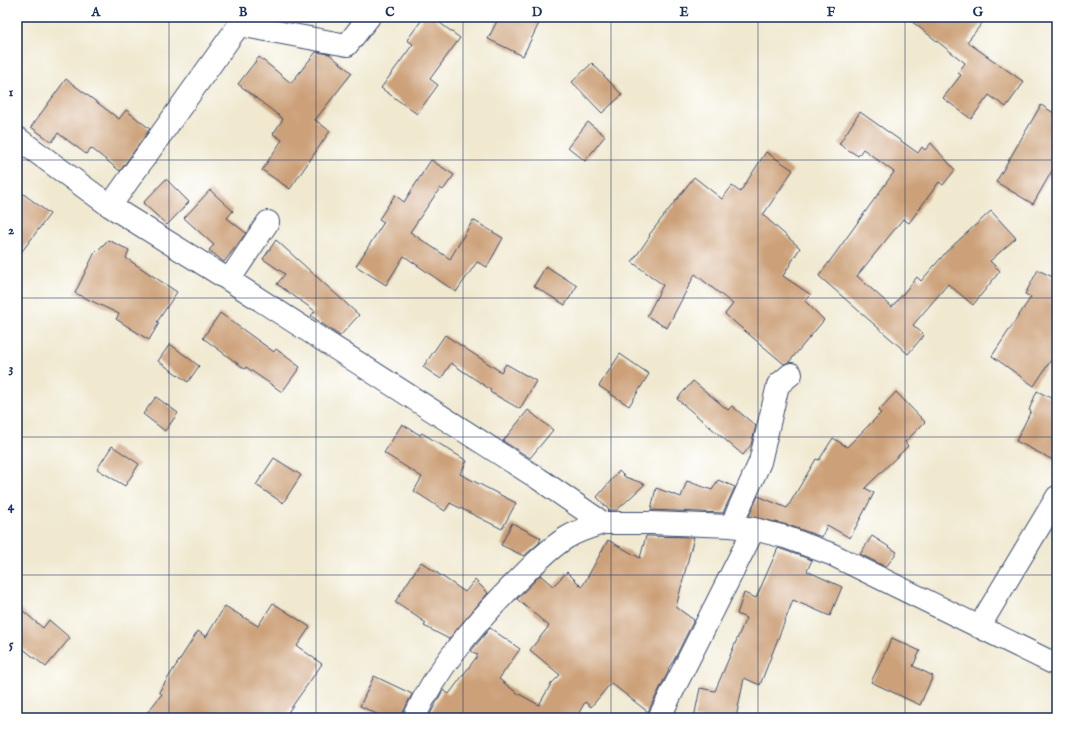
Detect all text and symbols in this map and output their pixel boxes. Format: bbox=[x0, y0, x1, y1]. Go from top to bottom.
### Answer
text: A bbox=[91, 4, 102, 21]
text: B bbox=[239, 4, 248, 21]
text: C bbox=[385, 4, 395, 21]
text: D bbox=[532, 4, 543, 21]
text: E bbox=[679, 4, 689, 21]
text: F bbox=[827, 4, 836, 21]
text: G bbox=[973, 4, 984, 21]
text: 1 bbox=[9, 84, 14, 101]
text: 2 bbox=[8, 222, 14, 239]
text: 3 bbox=[9, 360, 14, 377]
text: 4 bbox=[8, 498, 15, 515]
text: 5 bbox=[9, 636, 14, 653]

